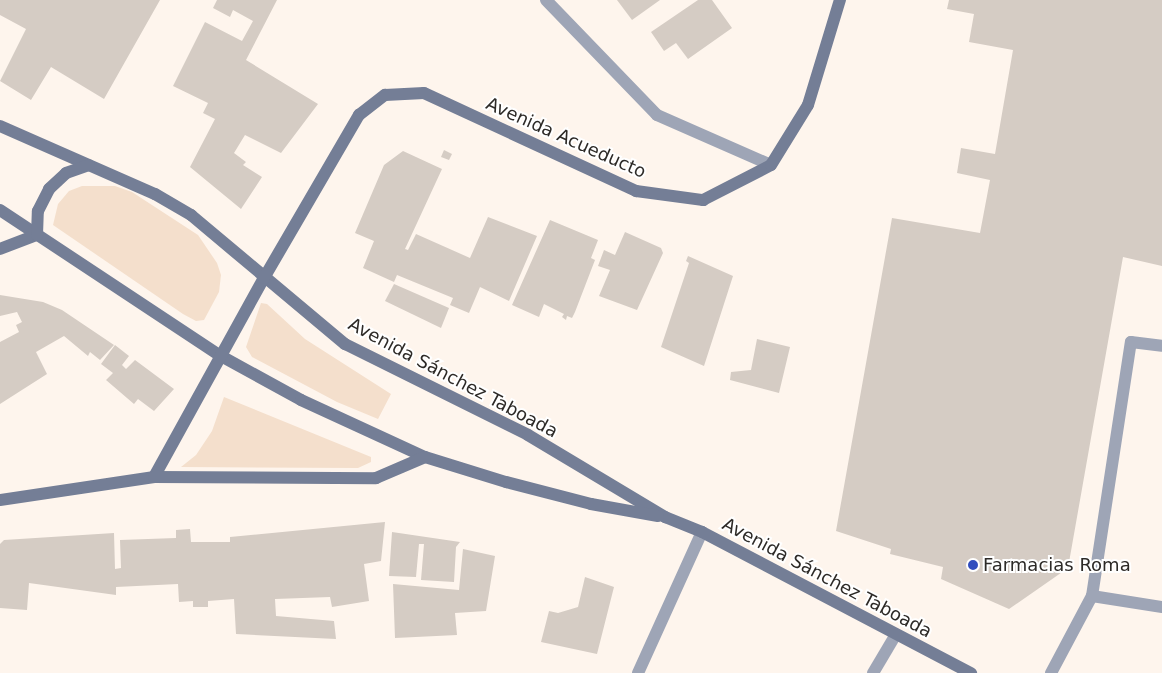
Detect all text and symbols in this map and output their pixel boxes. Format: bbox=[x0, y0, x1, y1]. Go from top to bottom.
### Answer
street label: Avenida Acueducto bbox=[483, 93, 649, 183]
street label: Avenida Sánchez Taboada bbox=[345, 314, 561, 442]
street label: Avenida Sánchez Taboada bbox=[719, 514, 935, 642]
place label: Farmacias Roma bbox=[983, 554, 1131, 576]
marker: Farmacias Roma bbox=[967, 559, 979, 571]

